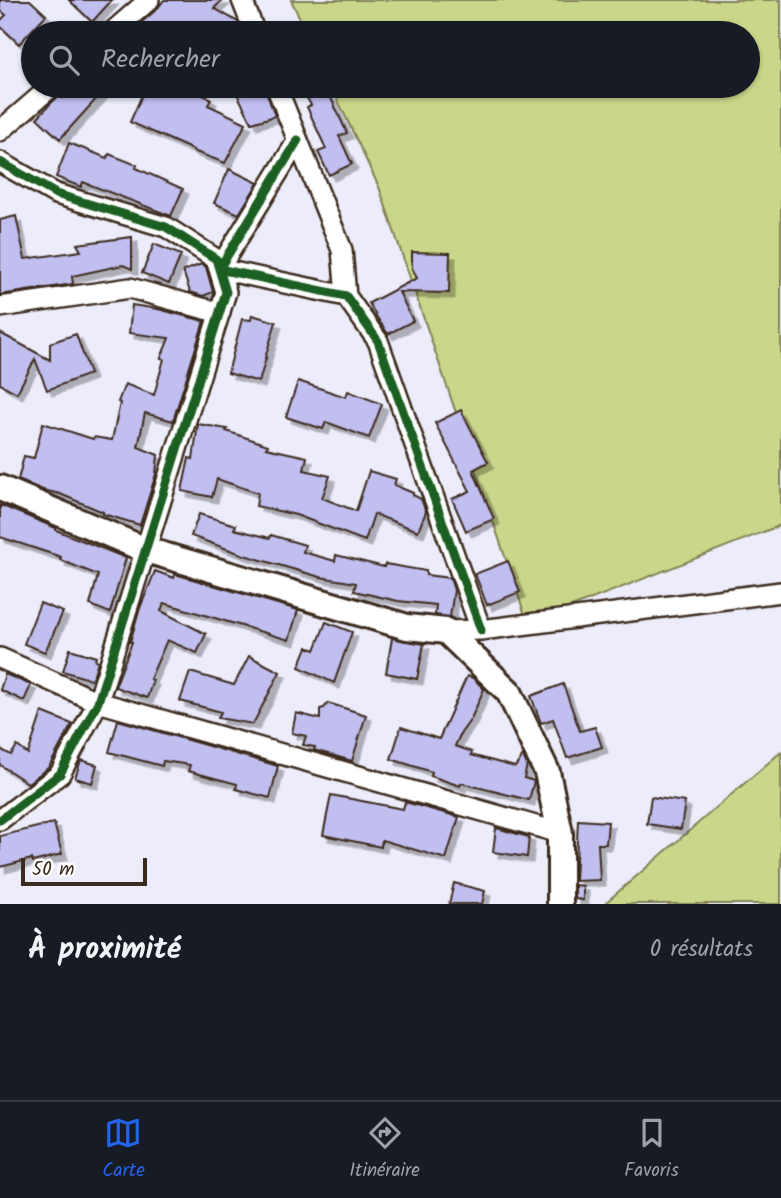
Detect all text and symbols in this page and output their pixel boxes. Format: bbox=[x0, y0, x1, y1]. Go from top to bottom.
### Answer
search box bbox=[21, 21, 760, 98]
text: Rechercher bbox=[101, 39, 220, 81]
icon: search bbox=[45, 41, 83, 79]
scale bar bbox=[21, 855, 147, 887]
text: 50 m bbox=[32, 855, 74, 885]
text: À proximité bbox=[28, 926, 181, 974]
text: 0 résultats bbox=[650, 932, 753, 968]
tab: Carte bbox=[102, 1114, 145, 1186]
tab: Itinéraire bbox=[349, 1114, 420, 1186]
tab: Favoris bbox=[624, 1114, 679, 1186]

